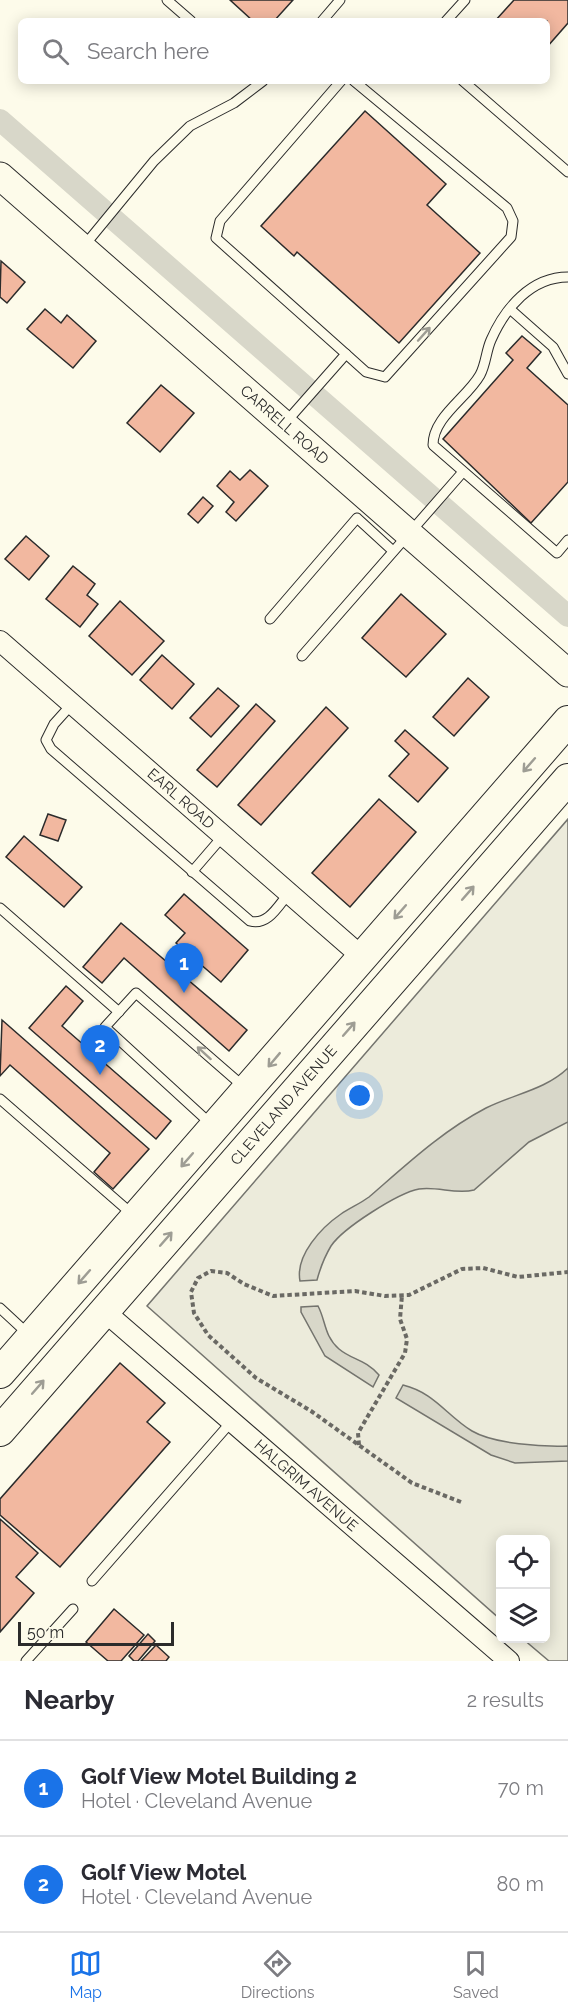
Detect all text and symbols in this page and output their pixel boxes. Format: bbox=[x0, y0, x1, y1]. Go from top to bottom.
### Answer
search box bbox=[18, 18, 550, 84]
icon: search bbox=[39, 35, 72, 68]
text: Search here bbox=[87, 38, 209, 64]
one-way arrow bbox=[417, 327, 431, 342]
street label: CARRELL ROAD bbox=[237, 381, 333, 469]
one-way arrow bbox=[522, 758, 536, 773]
street label: EARL ROAD bbox=[144, 765, 218, 833]
one-way arrow bbox=[461, 886, 475, 901]
one-way arrow bbox=[393, 904, 407, 919]
pin: 1 bbox=[164, 944, 204, 993]
one-way arrow bbox=[343, 1021, 356, 1037]
pin: 2 bbox=[80, 1026, 120, 1075]
street label: CLEVELAND AVENUE bbox=[227, 1042, 341, 1169]
one-way arrow bbox=[196, 1046, 211, 1060]
one-way arrow bbox=[267, 1052, 281, 1067]
your location bbox=[345, 1081, 374, 1110]
one-way arrow bbox=[180, 1152, 194, 1167]
one-way arrow bbox=[159, 1232, 173, 1247]
one-way arrow bbox=[77, 1269, 91, 1284]
one-way arrow bbox=[31, 1379, 45, 1395]
street label: HALGRIM AVENUE bbox=[251, 1436, 361, 1535]
map controls bbox=[496, 1535, 550, 1643]
button: locate bbox=[496, 1535, 550, 1589]
button: layers bbox=[496, 1589, 550, 1643]
scale bar bbox=[18, 1619, 174, 1646]
text: 50 m bbox=[27, 1623, 64, 1642]
text: Nearby bbox=[24, 1685, 114, 1715]
text: 2 results bbox=[467, 1688, 544, 1712]
text: Golf View Motel Building 2 bbox=[81, 1763, 357, 1789]
text: 1 bbox=[39, 1776, 48, 1800]
text: 70 m bbox=[498, 1776, 544, 1800]
text: Hotel · Cleveland Avenue bbox=[81, 1789, 312, 1813]
text: Golf View Motel bbox=[81, 1859, 246, 1885]
text: 2 bbox=[38, 1872, 49, 1896]
text: 80 m bbox=[496, 1872, 544, 1896]
text: Hotel · Cleveland Avenue bbox=[81, 1885, 312, 1909]
tab: Map bbox=[69, 1947, 102, 2002]
tab: Directions bbox=[241, 1947, 315, 2002]
tab: Saved bbox=[453, 1947, 499, 2002]

